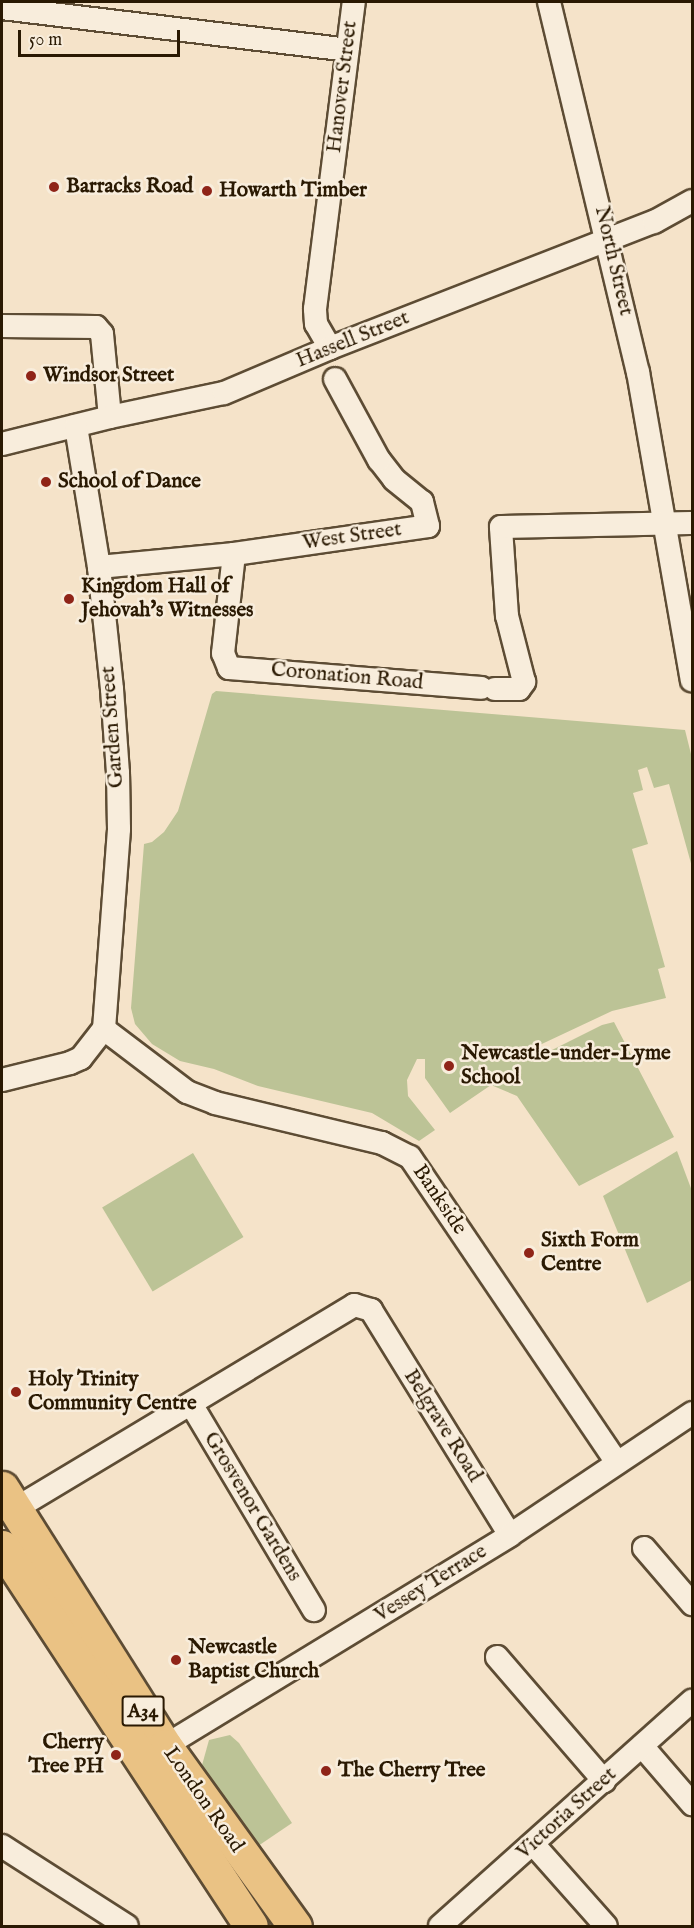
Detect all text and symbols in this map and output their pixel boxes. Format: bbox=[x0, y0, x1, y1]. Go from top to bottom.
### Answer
scale bar bbox=[21, 18, 183, 56]
street label: Hanover Street bbox=[322, 20, 364, 154]
text: 50 m bbox=[29, 29, 62, 52]
place label: Barracks Road bbox=[66, 174, 193, 200]
place label: Howarth Timber bbox=[219, 178, 367, 204]
marker: Barracks Road bbox=[47, 180, 61, 194]
marker: Howarth Timber bbox=[200, 184, 214, 198]
street label: North Street bbox=[588, 204, 638, 318]
street label: Hassell Street bbox=[293, 306, 413, 374]
place label: Windsor Street bbox=[43, 363, 174, 389]
marker: Windsor Street bbox=[24, 369, 38, 383]
place label: School of Dance bbox=[58, 469, 201, 495]
marker: School of Dance bbox=[39, 475, 53, 489]
street label: West Street bbox=[301, 518, 403, 556]
place label: Kingdom Hall of Jehovah's Witnesses bbox=[81, 574, 253, 624]
marker: Kingdom Hall of Jehovah's Witnesses bbox=[62, 592, 76, 606]
street label: Coronation Road bbox=[270, 658, 424, 696]
street label: Garden Street bbox=[96, 665, 130, 789]
place label: Newcastle-under-Lyme School bbox=[461, 1041, 671, 1091]
marker: Newcastle-under-Lyme School bbox=[442, 1059, 456, 1073]
street label: Bankside bbox=[406, 1160, 472, 1240]
place label: Sixth Form Centre bbox=[541, 1228, 639, 1278]
marker: Sixth Form Centre bbox=[522, 1246, 536, 1260]
street label: Belgrave Road bbox=[397, 1365, 487, 1487]
place label: Holy Trinity Community Centre bbox=[28, 1367, 197, 1417]
marker: Holy Trinity Community Centre bbox=[9, 1385, 23, 1399]
street label: Grosvenor Gardens bbox=[198, 1428, 306, 1586]
street label: Vessey Terrace bbox=[370, 1539, 492, 1629]
place label: Newcastle Baptist Church bbox=[188, 1635, 319, 1685]
marker: Newcastle Baptist Church bbox=[169, 1653, 183, 1667]
road number: A34 bbox=[120, 1694, 166, 1728]
place label: Cherry Tree PH bbox=[29, 1730, 104, 1780]
street label: London Road bbox=[157, 1742, 249, 1858]
marker: Cherry Tree PH bbox=[109, 1748, 123, 1762]
place label: The Cherry Tree bbox=[338, 1758, 486, 1784]
street label: Victoria Street bbox=[512, 1763, 622, 1865]
marker: The Cherry Tree bbox=[319, 1764, 333, 1778]

